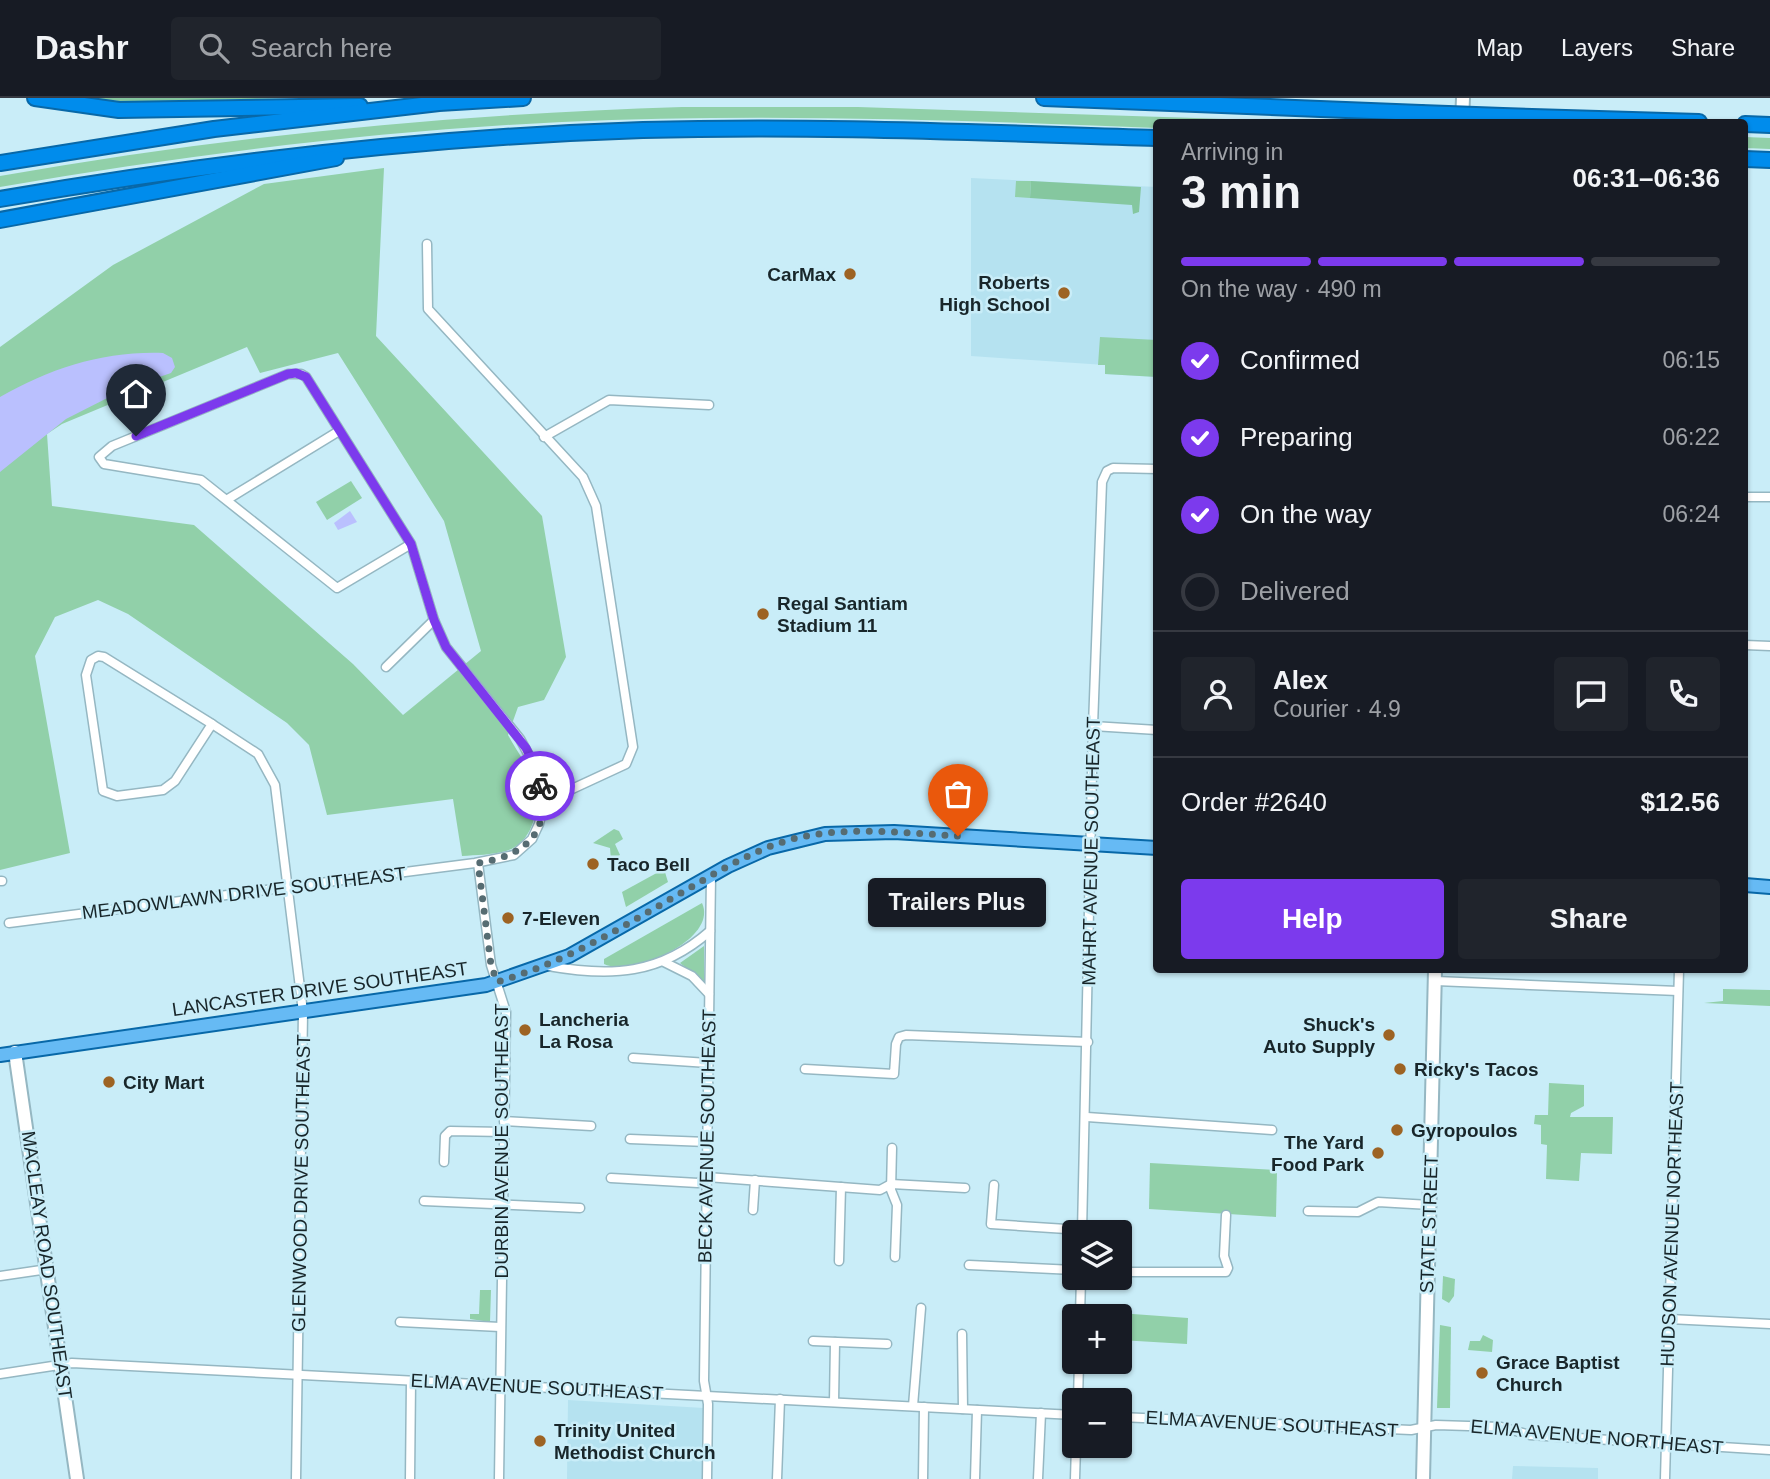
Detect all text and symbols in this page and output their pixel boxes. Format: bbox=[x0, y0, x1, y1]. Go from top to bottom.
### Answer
search box bbox=[171, 17, 661, 80]
text: Dashr bbox=[35, 29, 129, 66]
icon: search bbox=[195, 29, 233, 67]
text: Search here bbox=[251, 33, 392, 63]
text: Map bbox=[1476, 34, 1523, 61]
text: Layers bbox=[1561, 34, 1633, 61]
text: Share bbox=[1671, 34, 1735, 61]
text: Arriving in bbox=[1181, 139, 1283, 165]
text: 06:31–06:36 bbox=[1573, 163, 1720, 193]
text: 3 min bbox=[1181, 166, 1301, 218]
place label: CarMax bbox=[767, 264, 836, 285]
marker: CarMax bbox=[842, 266, 858, 282]
place label: Roberts High School bbox=[939, 272, 1050, 315]
text: On the way · 490 m bbox=[1181, 276, 1382, 302]
marker: Roberts High School bbox=[1056, 285, 1072, 301]
icon: check bbox=[1181, 342, 1219, 380]
text: Confirmed bbox=[1240, 345, 1360, 375]
text: 06:15 bbox=[1662, 347, 1720, 373]
pin bbox=[106, 364, 166, 436]
icon: home bbox=[117, 375, 155, 413]
icon: check bbox=[1181, 419, 1219, 457]
text: Preparing bbox=[1240, 422, 1353, 452]
text: 06:22 bbox=[1662, 424, 1720, 450]
icon: check bbox=[1181, 496, 1219, 534]
text: On the way bbox=[1240, 499, 1372, 529]
text: 06:24 bbox=[1662, 501, 1720, 527]
text: Delivered bbox=[1240, 576, 1350, 606]
place label: Regal Santiam Stadium 11 bbox=[777, 593, 908, 636]
marker: Regal Santiam Stadium 11 bbox=[755, 606, 771, 622]
button: person bbox=[1181, 657, 1255, 731]
button: chat bbox=[1554, 657, 1628, 731]
button: phone bbox=[1646, 657, 1720, 731]
text: Alex bbox=[1273, 665, 1328, 695]
text: Courier · 4.9 bbox=[1273, 696, 1401, 722]
street label: MAHRT AVENUE SOUTHEAST bbox=[1078, 716, 1104, 986]
courier bbox=[505, 751, 575, 821]
pin bbox=[928, 764, 988, 836]
icon: bike bbox=[521, 767, 559, 805]
icon: bag bbox=[939, 775, 977, 813]
text: Order #2640 bbox=[1181, 787, 1327, 817]
text: $12.56 bbox=[1640, 787, 1720, 817]
place label: Taco Bell bbox=[607, 854, 690, 875]
marker: Taco Bell bbox=[585, 856, 601, 872]
street label: MEADOWLAWN DRIVE SOUTHEAST bbox=[81, 863, 408, 923]
callout: Trailers Plus bbox=[869, 878, 1047, 927]
button: Help bbox=[1181, 879, 1444, 959]
button: Share bbox=[1458, 879, 1720, 959]
text: Trailers Plus bbox=[889, 889, 1025, 915]
place label: 7-Eleven bbox=[522, 908, 600, 929]
marker: 7-Eleven bbox=[500, 910, 516, 926]
street label: LANCASTER DRIVE SOUTHEAST bbox=[171, 958, 470, 1020]
street label: DURBIN AVENUE SOUTHEAST bbox=[491, 1003, 512, 1279]
street label: BECK AVENUE SOUTHEAST bbox=[694, 1008, 720, 1263]
place label: Lancheria La Rosa bbox=[539, 1009, 629, 1052]
place label: Shuck's Auto Supply bbox=[1263, 1014, 1375, 1057]
marker: Lancheria La Rosa bbox=[517, 1022, 533, 1038]
marker: Shuck's Auto Supply bbox=[1381, 1027, 1397, 1043]
street label: GLENWOOD DRIVE SOUTHEAST bbox=[288, 1034, 314, 1332]
place label: Ricky's Tacos bbox=[1414, 1059, 1539, 1080]
marker: Ricky's Tacos bbox=[1392, 1061, 1408, 1077]
place label: City Mart bbox=[123, 1072, 205, 1093]
marker: City Mart bbox=[101, 1074, 117, 1090]
street label: HUDSON AVENUE NORTHEAST bbox=[1657, 1081, 1687, 1367]
place label: Gyropoulos bbox=[1411, 1120, 1518, 1141]
marker: Gyropoulos bbox=[1389, 1122, 1405, 1138]
street label: MACLEAY ROAD SOUTHEAST bbox=[18, 1130, 76, 1401]
place label: The Yard Food Park bbox=[1271, 1132, 1364, 1175]
marker: The Yard Food Park bbox=[1370, 1145, 1386, 1161]
street label: STATE STREET bbox=[1416, 1154, 1442, 1294]
map controls bbox=[1062, 1220, 1132, 1458]
button: layers bbox=[1062, 1220, 1132, 1290]
button: + bbox=[1062, 1304, 1132, 1374]
place label: Grace Baptist Church bbox=[1496, 1352, 1620, 1395]
marker: Grace Baptist Church bbox=[1474, 1365, 1490, 1381]
street label: ELMA AVENUE SOUTHEAST bbox=[410, 1370, 664, 1404]
button: − bbox=[1062, 1388, 1132, 1458]
street label: ELMA AVENUE SOUTHEAST bbox=[1145, 1407, 1399, 1441]
street label: ELMA AVENUE NORTHEAST bbox=[1470, 1415, 1725, 1459]
place label: Trinity United Methodist Church bbox=[554, 1420, 716, 1463]
marker: Trinity United Methodist Church bbox=[532, 1433, 548, 1449]

